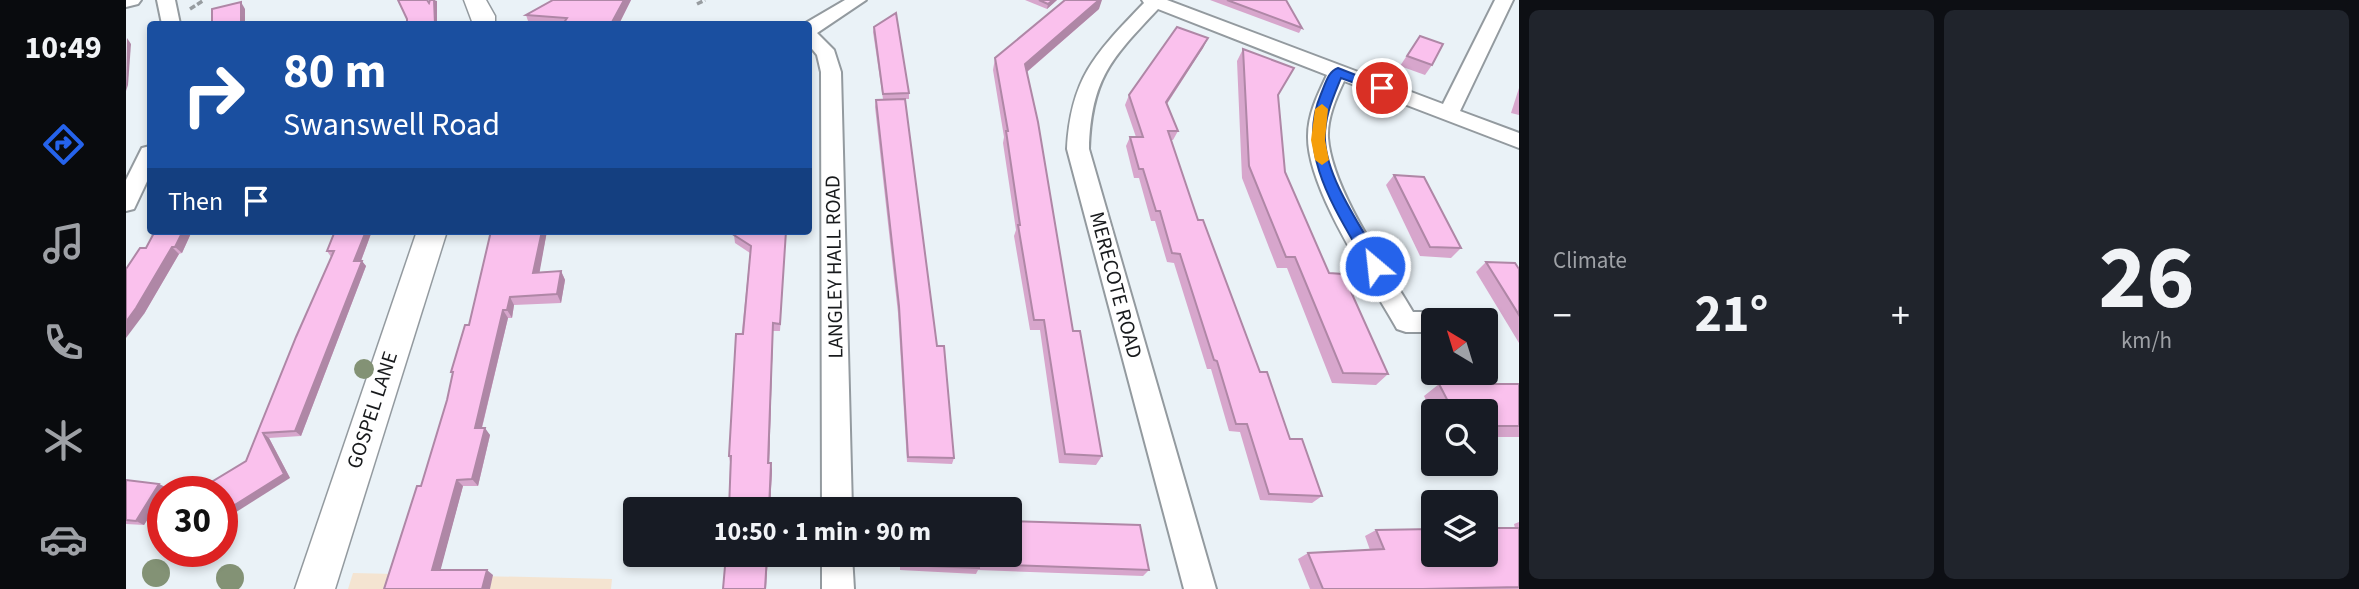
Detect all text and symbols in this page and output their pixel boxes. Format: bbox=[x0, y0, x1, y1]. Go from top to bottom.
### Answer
text: 10:49 bbox=[24, 25, 102, 71]
text: 80 m bbox=[283, 37, 387, 107]
icon: right bbox=[168, 49, 259, 140]
pin bbox=[1352, 58, 1412, 118]
icon: arrive bbox=[1363, 69, 1401, 107]
text: Swanswell Road bbox=[283, 102, 500, 148]
icon: directions bbox=[39, 120, 88, 169]
street label: LANGLEY HALL ROAD bbox=[817, 175, 851, 359]
icon: arrive bbox=[237, 182, 275, 220]
text: Then bbox=[168, 183, 223, 220]
street label: MERECOTE ROAD bbox=[1082, 208, 1150, 362]
text: 26 bbox=[2098, 214, 2195, 343]
icon: music bbox=[39, 219, 88, 268]
position arrow bbox=[1338, 229, 1412, 303]
text: Climate bbox=[1553, 244, 1627, 277]
text: 21° bbox=[1695, 278, 1768, 352]
text: − bbox=[1553, 289, 1572, 343]
text: + bbox=[1891, 289, 1910, 343]
north arrow bbox=[1421, 308, 1498, 385]
map controls bbox=[1421, 308, 1498, 567]
icon: phone bbox=[39, 318, 88, 367]
text: km/h bbox=[2121, 324, 2172, 357]
street label: GOSPEL LANE bbox=[339, 347, 405, 473]
button: search bbox=[1421, 399, 1498, 476]
icon: climate bbox=[39, 416, 88, 465]
speed limit sign: 30 bbox=[147, 476, 238, 567]
button: layers bbox=[1421, 490, 1498, 567]
text: 10:50 · 1 min · 90 m bbox=[714, 513, 931, 550]
icon: car bbox=[39, 515, 88, 564]

